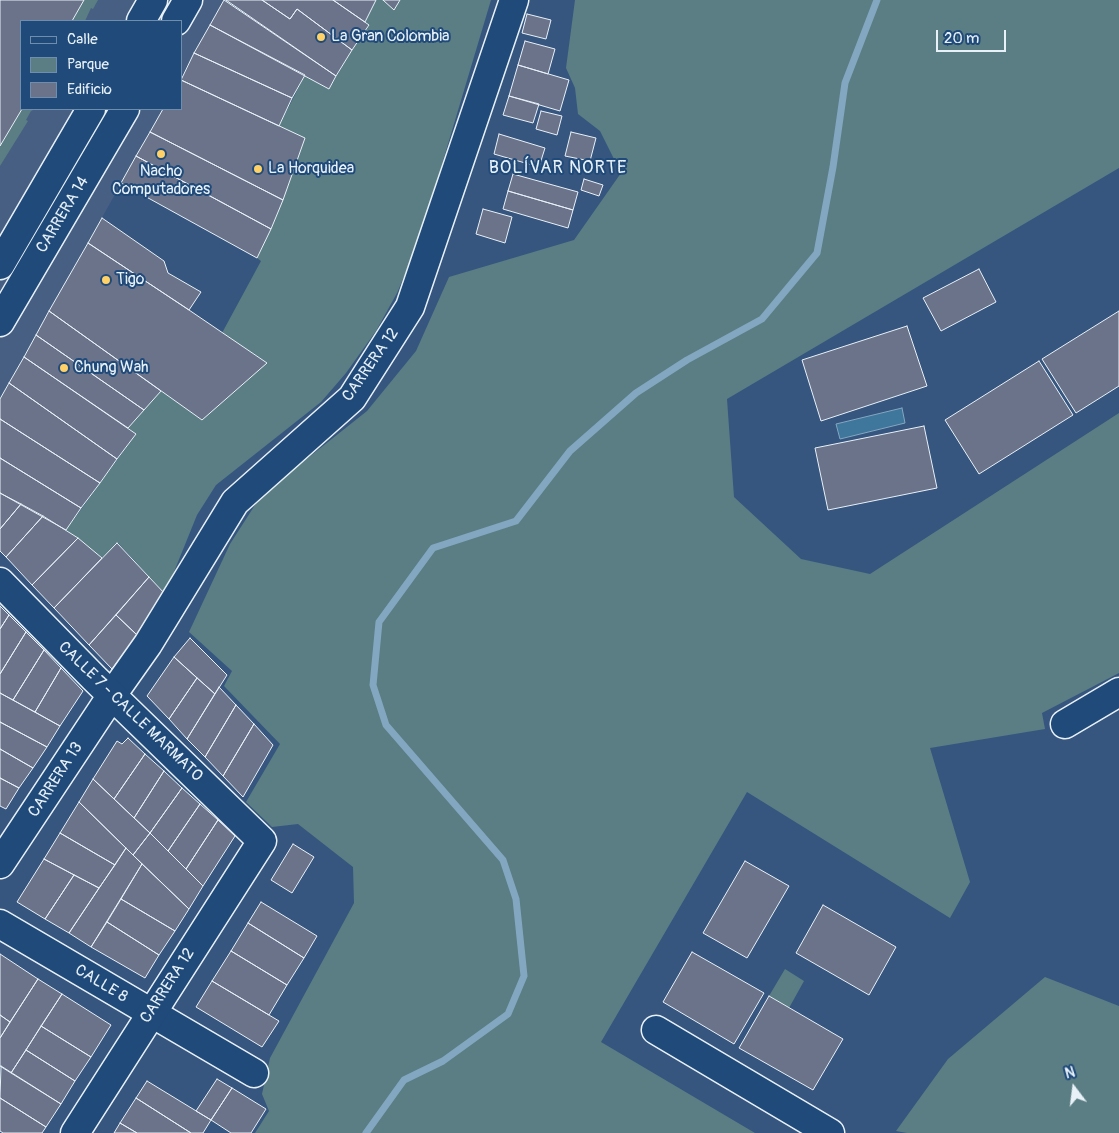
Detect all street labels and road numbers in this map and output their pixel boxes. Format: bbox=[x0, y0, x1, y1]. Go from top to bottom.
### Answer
street label: CARRERA 14 bbox=[33, 173, 93, 257]
street label: CARRERA 12 bbox=[339, 325, 403, 405]
street label: CALLE 7 - CALLE MARMATO bbox=[54, 638, 206, 786]
street label: CARRERA 13 bbox=[25, 739, 87, 821]
street label: CARRERA 12 bbox=[137, 945, 199, 1027]
street label: CALLE 8 bbox=[71, 961, 131, 1007]

